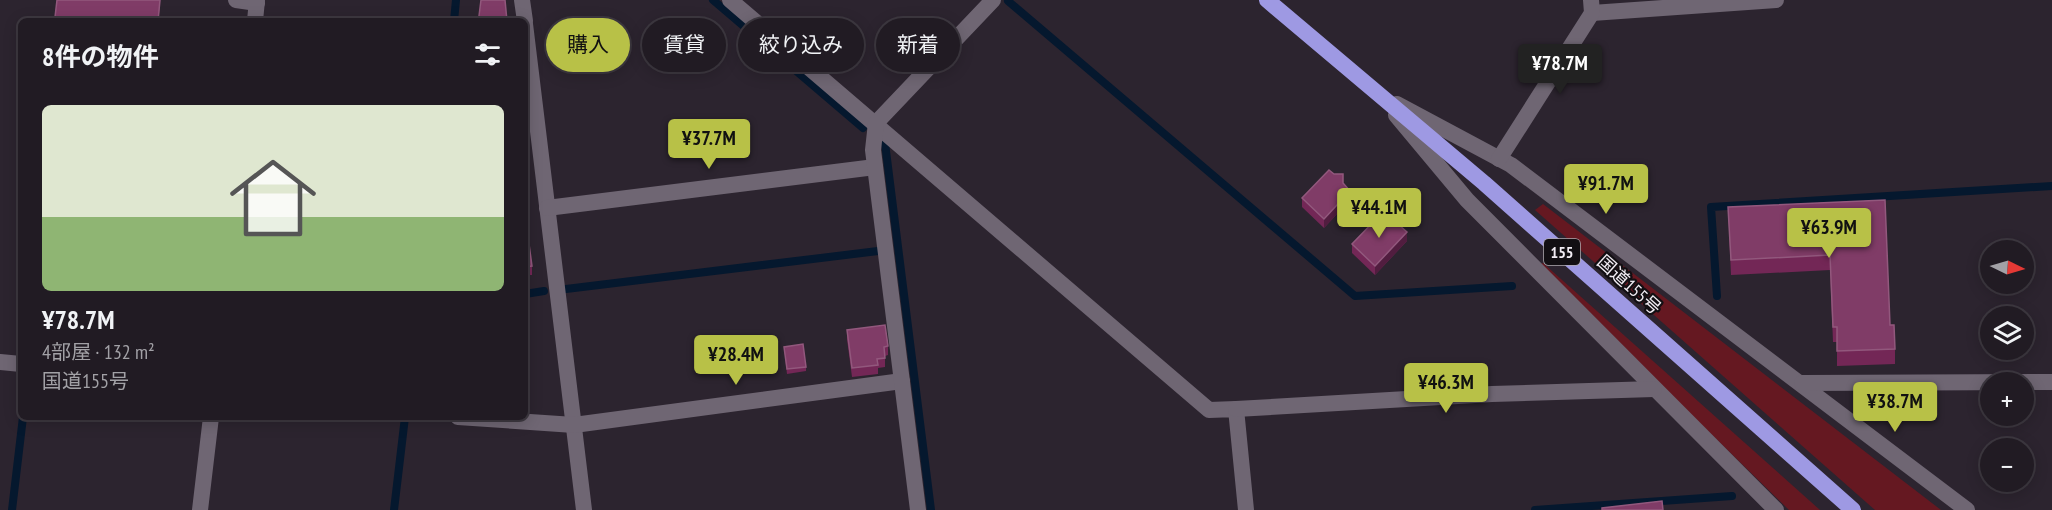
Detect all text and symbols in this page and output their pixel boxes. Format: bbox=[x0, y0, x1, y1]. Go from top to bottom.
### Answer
chip: 購入 bbox=[546, 18, 630, 72]
chip: 賃貸 bbox=[642, 18, 726, 72]
chip: 絞り込み bbox=[738, 18, 864, 72]
chip: 新着 bbox=[876, 18, 960, 72]
icon: filters bbox=[471, 38, 504, 71]
text: 8件の物件 bbox=[42, 40, 158, 73]
pin: ¥78.7M bbox=[1511, 44, 1609, 95]
text: ¥78.7M bbox=[1532, 50, 1588, 76]
pin: ¥37.7M bbox=[660, 119, 758, 170]
text: ¥37.7M bbox=[682, 125, 736, 151]
icon: home bbox=[219, 144, 327, 252]
pin: ¥91.7M bbox=[1557, 164, 1655, 215]
text: ¥91.7M bbox=[1578, 170, 1634, 196]
pin: ¥44.1M bbox=[1330, 188, 1428, 239]
text: ¥44.1M bbox=[1351, 194, 1407, 220]
pin: ¥63.9M bbox=[1780, 208, 1878, 259]
text: ¥63.9M bbox=[1801, 214, 1857, 240]
road number: 155 bbox=[1544, 239, 1580, 265]
north arrow bbox=[1980, 240, 2034, 294]
map controls bbox=[1980, 240, 2034, 492]
street label: 国道155号 bbox=[1593, 250, 1666, 319]
text: ¥78.7M bbox=[42, 303, 115, 336]
button: layers bbox=[1980, 306, 2034, 360]
pin: ¥28.4M bbox=[687, 335, 785, 386]
text: 4部屋 · 132 m² bbox=[42, 339, 155, 365]
text: ¥28.4M bbox=[708, 341, 764, 367]
pin: ¥46.3M bbox=[1397, 363, 1495, 414]
text: 国道155号 bbox=[42, 368, 129, 394]
text: ¥46.3M bbox=[1418, 369, 1474, 395]
button: + bbox=[1980, 372, 2034, 426]
pin: ¥38.7M bbox=[1846, 382, 1944, 433]
text: ¥38.7M bbox=[1867, 388, 1923, 414]
button: − bbox=[1980, 438, 2034, 492]

